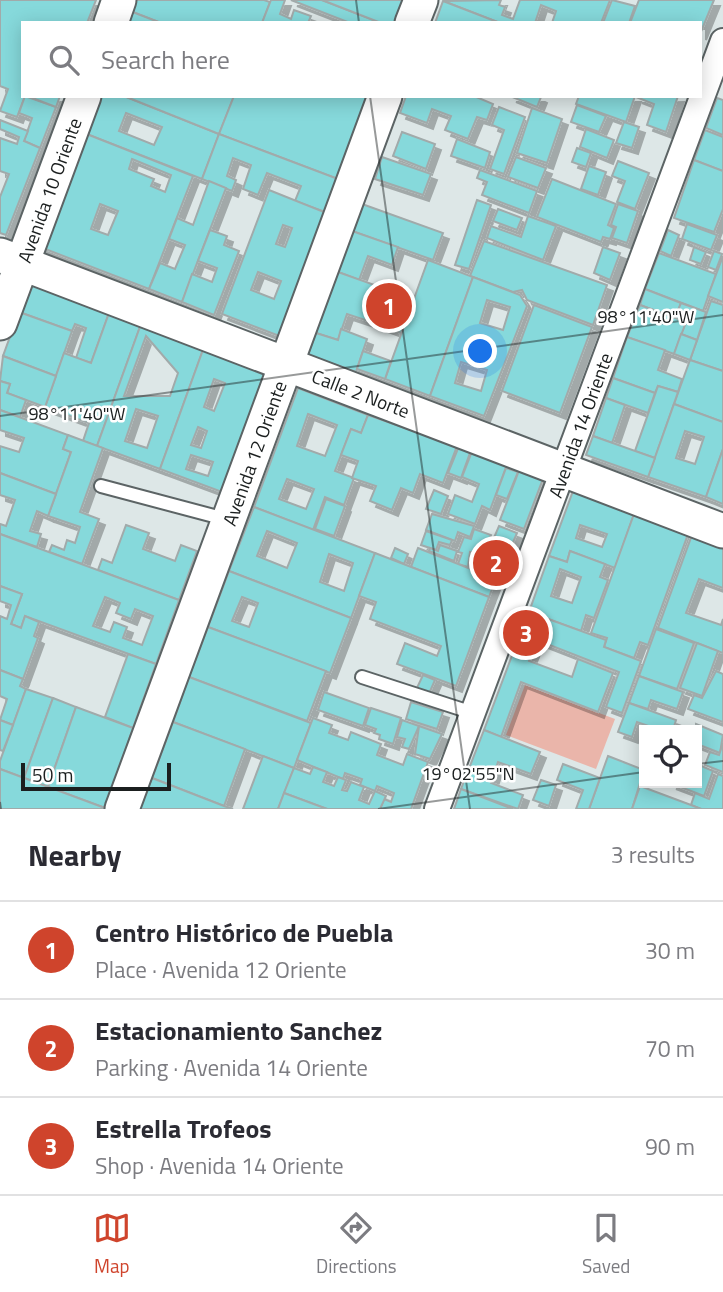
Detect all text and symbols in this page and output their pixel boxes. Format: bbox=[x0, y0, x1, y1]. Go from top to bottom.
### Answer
search box bbox=[21, 21, 702, 98]
text: Search here bbox=[101, 40, 230, 79]
icon: search bbox=[45, 41, 83, 79]
street label: Avenida 10 Oriente bbox=[9, 113, 89, 267]
pin: 1 bbox=[366, 280, 412, 332]
text: 98°11'40"W bbox=[598, 303, 695, 330]
your location bbox=[463, 334, 497, 368]
street label: Avenida 14 Oriente bbox=[540, 348, 620, 502]
street label: Calle 2 Norte bbox=[308, 361, 414, 425]
street label: Avenida 12 Oriente bbox=[214, 376, 294, 530]
text: 98°11'40"W bbox=[29, 400, 126, 427]
pin: 2 bbox=[473, 537, 519, 589]
pin: 3 bbox=[503, 607, 549, 659]
map controls bbox=[639, 725, 702, 788]
button: locate bbox=[639, 725, 702, 788]
scale bar bbox=[21, 760, 172, 792]
text: 50 m bbox=[32, 760, 73, 789]
text: 19°02'55"N bbox=[421, 760, 515, 787]
text: Nearby bbox=[28, 832, 121, 878]
text: 3 results bbox=[611, 837, 695, 872]
text: Centro Histórico de Puebla bbox=[95, 913, 393, 952]
text: 1 bbox=[45, 933, 57, 968]
text: 30 m bbox=[645, 933, 695, 968]
text: Place · Avenida 12 Oriente bbox=[95, 952, 347, 987]
text: Estacionamiento Sanchez bbox=[95, 1011, 382, 1050]
text: 2 bbox=[45, 1031, 57, 1066]
text: 70 m bbox=[645, 1031, 695, 1066]
text: Parking · Avenida 14 Oriente bbox=[95, 1050, 368, 1085]
text: Estrella Trofeos bbox=[95, 1109, 272, 1148]
text: 3 bbox=[45, 1129, 57, 1164]
text: 90 m bbox=[645, 1129, 695, 1164]
text: Shop · Avenida 14 Oriente bbox=[95, 1148, 344, 1183]
tab: Map bbox=[93, 1209, 131, 1280]
tab: Directions bbox=[316, 1209, 397, 1280]
tab: Saved bbox=[582, 1209, 630, 1280]

